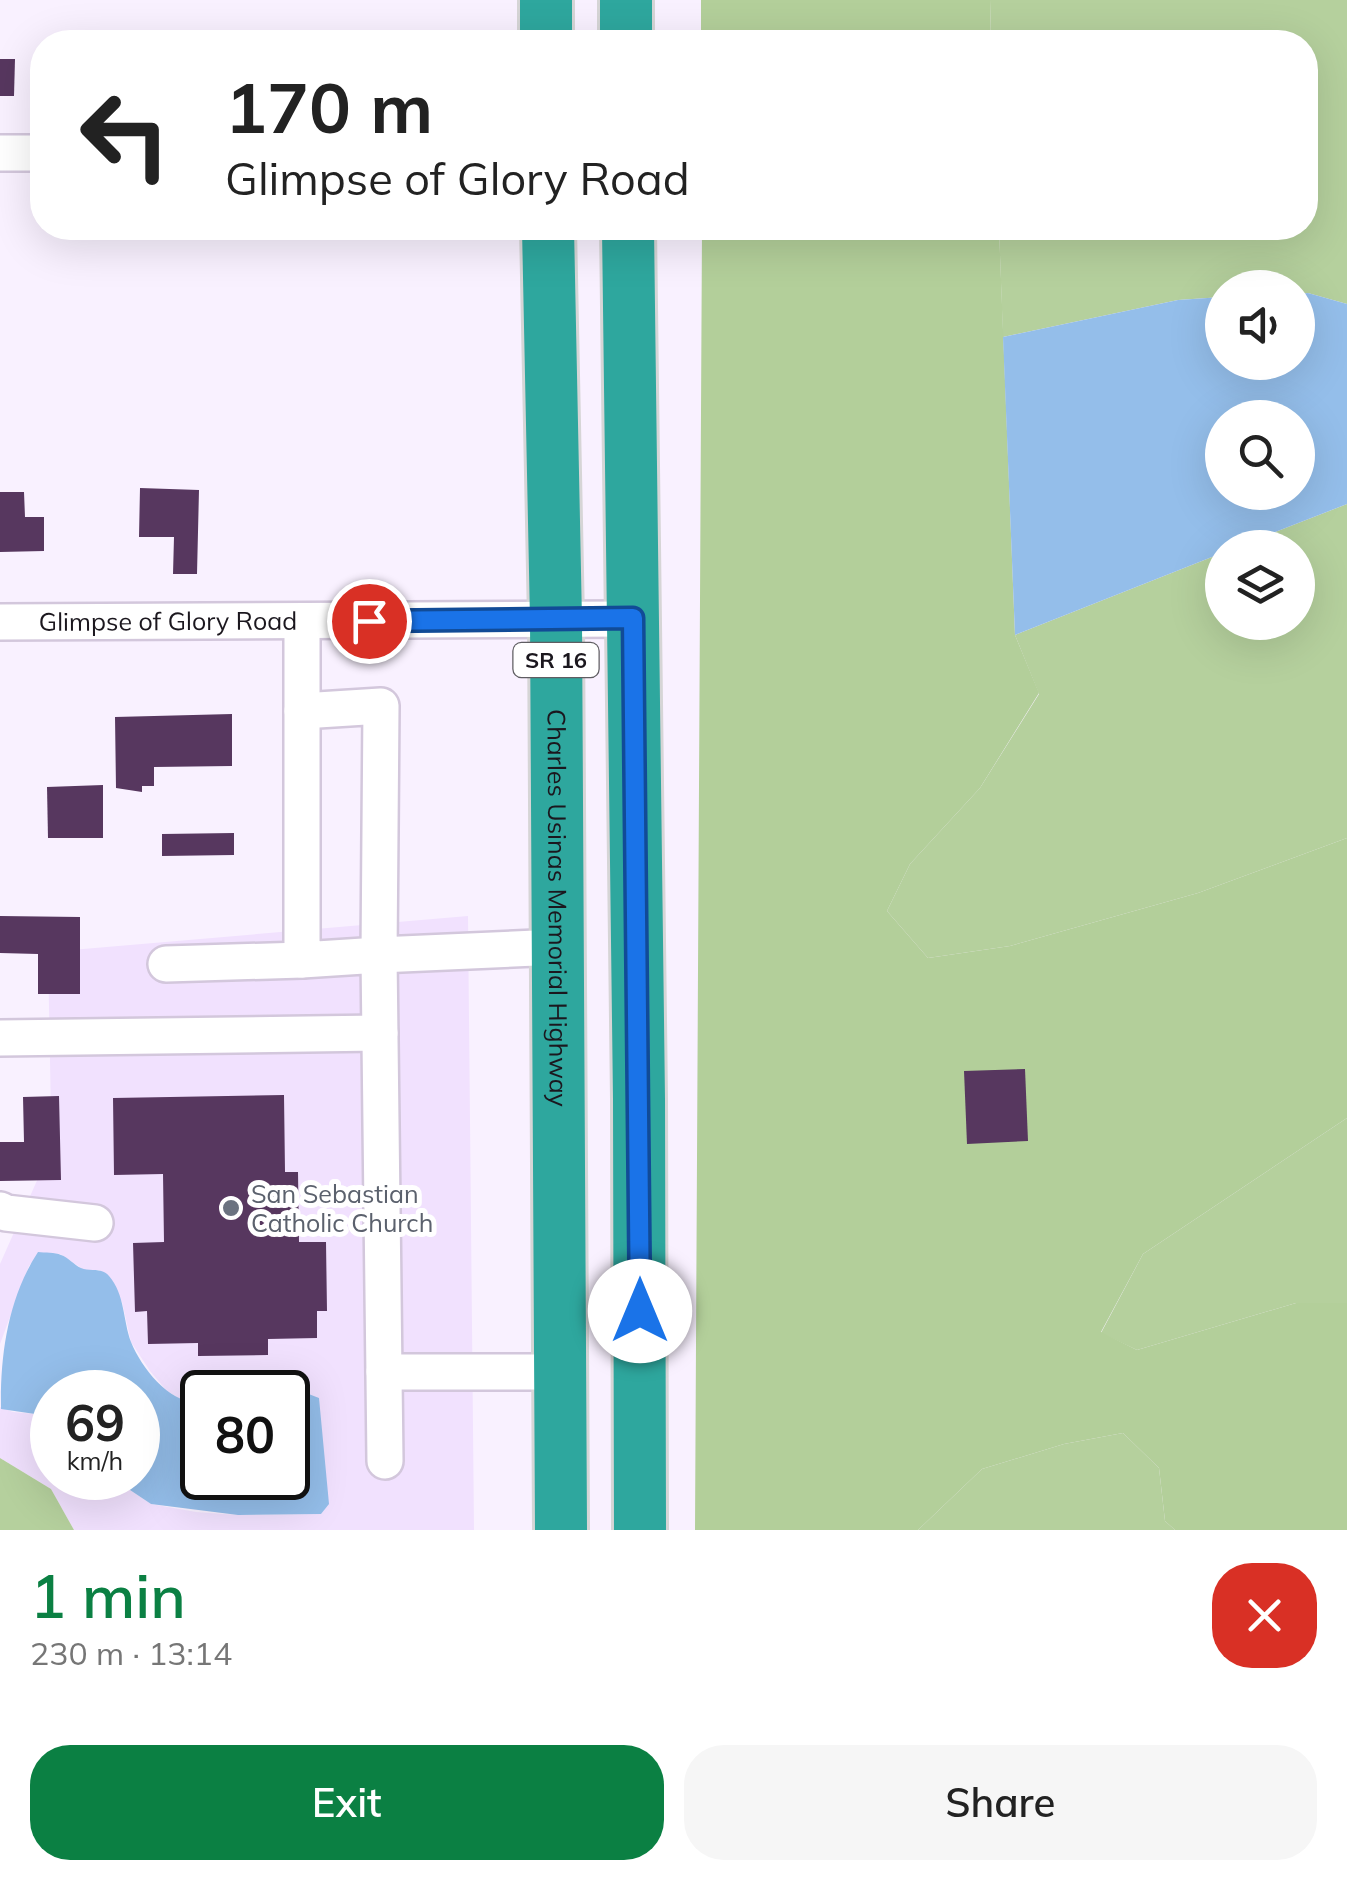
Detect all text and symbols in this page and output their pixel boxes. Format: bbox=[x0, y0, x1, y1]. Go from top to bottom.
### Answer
text: 170 m bbox=[225, 63, 433, 151]
icon: left bbox=[60, 70, 190, 200]
text: Glimpse of Glory Road bbox=[225, 150, 690, 206]
map controls bbox=[1205, 270, 1315, 640]
button: sound bbox=[1205, 270, 1315, 380]
button: search bbox=[1205, 400, 1315, 510]
button: layers bbox=[1205, 530, 1315, 640]
pin bbox=[327, 579, 412, 664]
icon: arrive bbox=[342, 594, 397, 649]
street label: Glimpse of Glory Road bbox=[39, 605, 297, 637]
road number: SR 16 bbox=[514, 643, 598, 677]
street label: Charles Usinas Memorial Highway bbox=[541, 709, 575, 1107]
place label: San Sebastian Catholic Church bbox=[251, 1178, 433, 1238]
marker: San Sebastian Catholic Church bbox=[220, 1197, 242, 1219]
position arrow bbox=[588, 1259, 692, 1363]
speed limit sign: 80 bbox=[180, 1370, 310, 1500]
text: 69 bbox=[65, 1391, 125, 1454]
text: km/h bbox=[67, 1445, 123, 1476]
text: 1 min bbox=[30, 1558, 186, 1633]
button: close bbox=[1212, 1563, 1317, 1668]
text: 230 m · 13:14 bbox=[30, 1633, 232, 1673]
button: Exit bbox=[30, 1745, 664, 1860]
button: Share bbox=[684, 1745, 1317, 1860]

